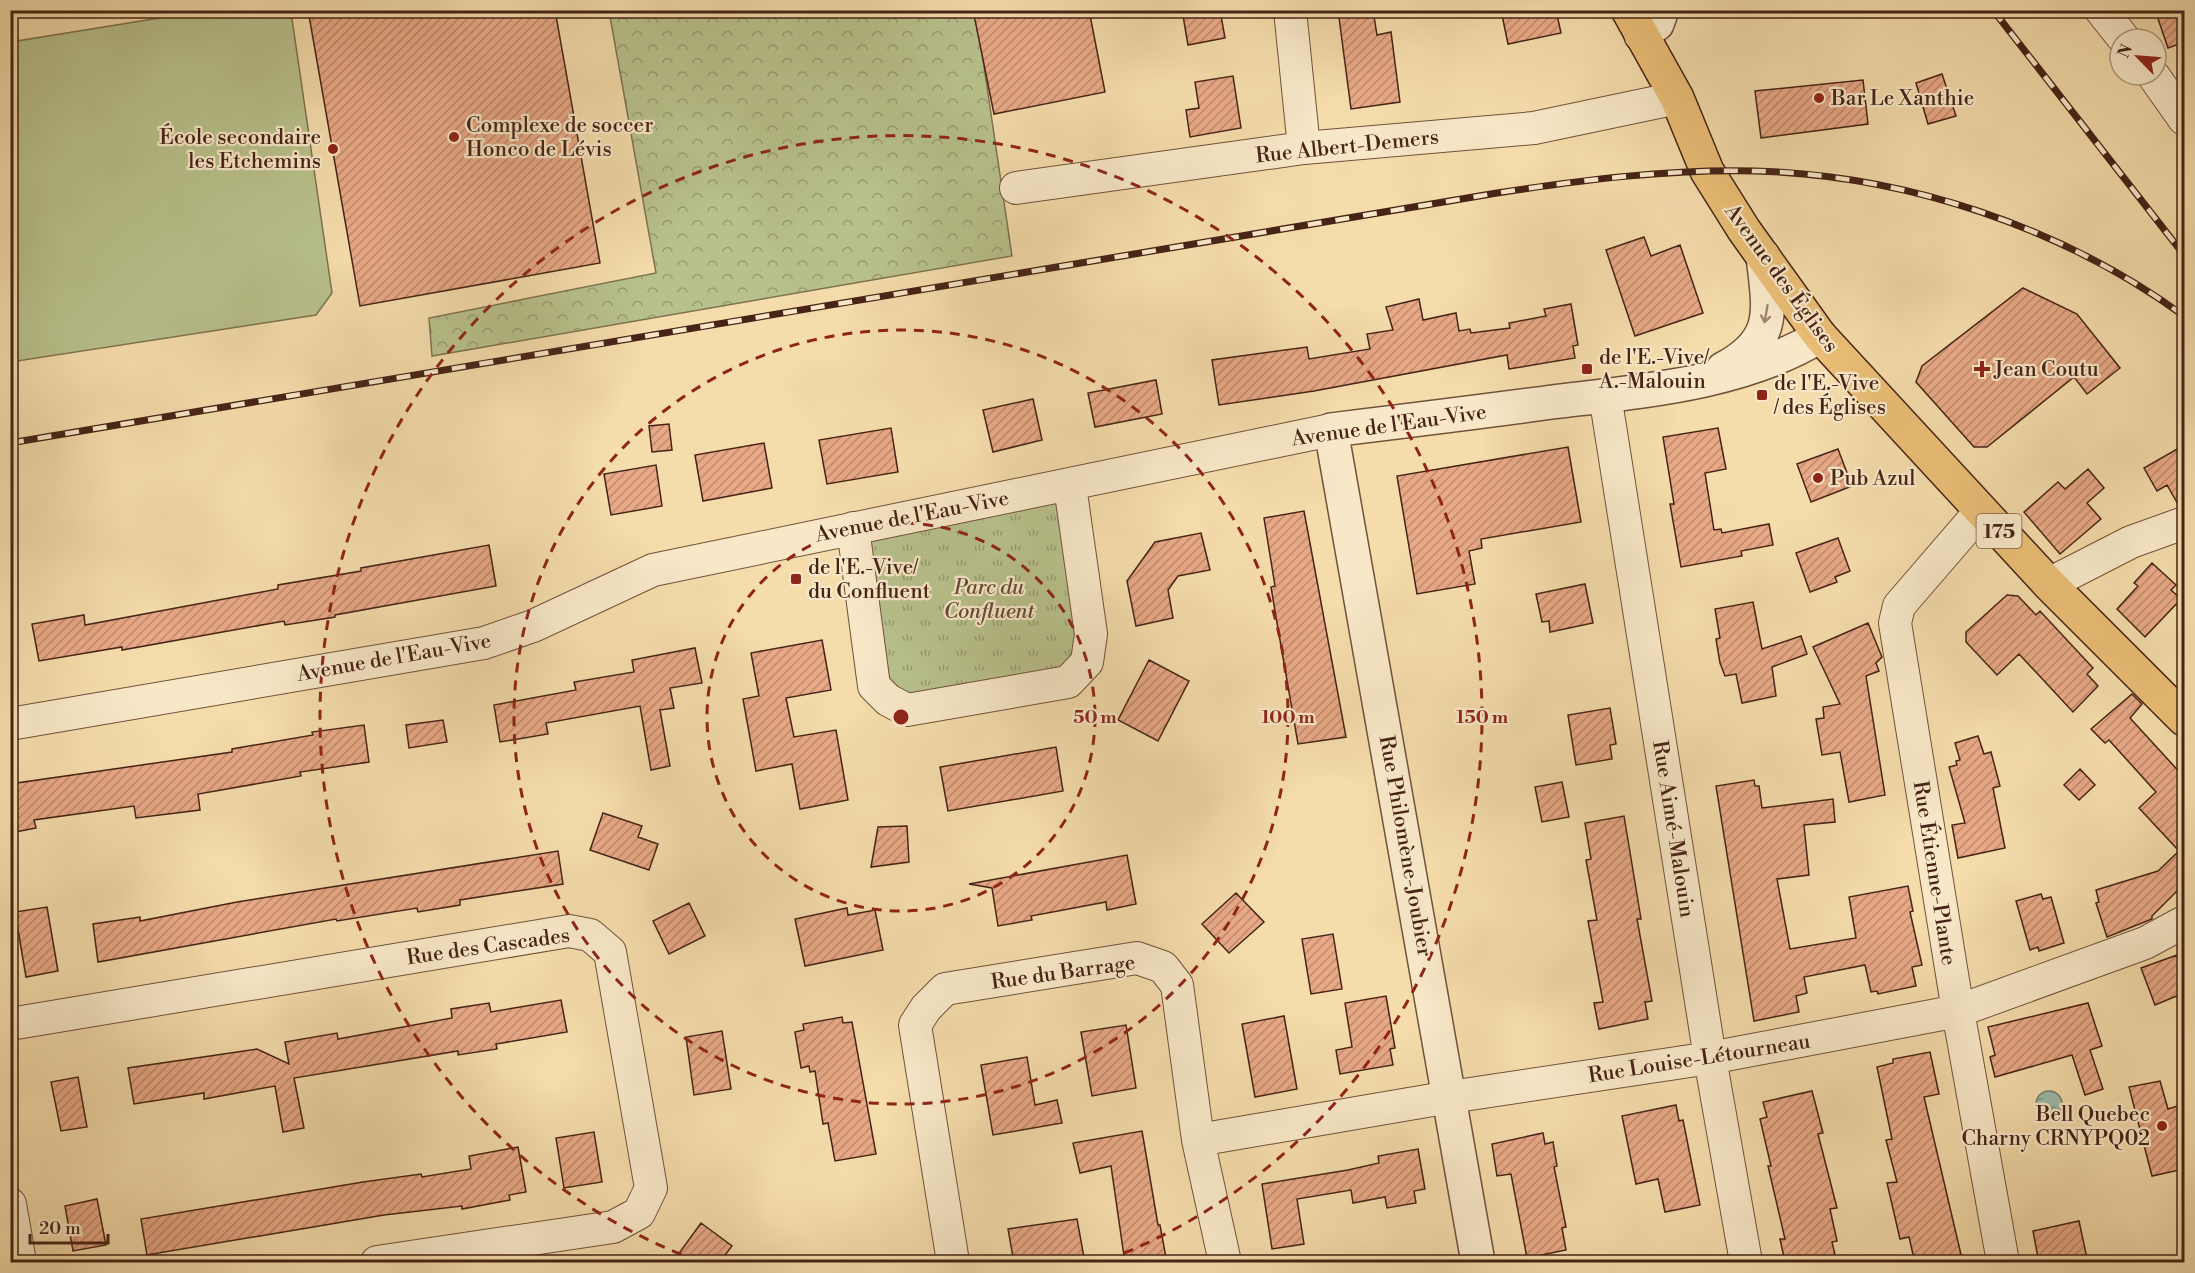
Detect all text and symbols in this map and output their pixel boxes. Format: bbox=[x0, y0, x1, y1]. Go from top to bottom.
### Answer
north arrow bbox=[2108, 27, 2168, 87]
text: N bbox=[2114, 41, 2137, 61]
place label: Bar Le Xanthie bbox=[1830, 86, 1974, 112]
marker: Bar Le Xanthie bbox=[1812, 91, 1826, 105]
place label: Complexe de soccer Honco de Lévis bbox=[466, 113, 653, 163]
place label: École secondaire les Etchemins bbox=[159, 123, 321, 175]
street label: Rue Albert-Demers bbox=[1254, 124, 1440, 170]
marker: Complexe de soccer Honco de Lévis bbox=[447, 130, 461, 144]
marker: École secondaire les Etchemins bbox=[326, 142, 340, 156]
street label: Avenue des Églises bbox=[1718, 197, 1845, 358]
one-way arrow bbox=[1760, 304, 1771, 323]
place label: de l'E.-Vive/ A.-Malouin bbox=[1598, 345, 1710, 395]
place label: Jean Coutu bbox=[1993, 357, 2099, 383]
marker: de l'E.-Vive/ A.-Malouin bbox=[1580, 362, 1594, 376]
marker: Jean Coutu bbox=[1975, 362, 1989, 376]
place label: de l'E.-Vive / des Églises bbox=[1773, 371, 1886, 421]
marker: de l'E.-Vive / des Églises bbox=[1755, 388, 1769, 402]
street label: Avenue de l'Eau-Vive bbox=[1289, 399, 1488, 453]
place label: Pub Azul bbox=[1830, 466, 1915, 492]
marker: Pub Azul bbox=[1811, 471, 1825, 485]
street label: Avenue de l'Eau-Vive bbox=[812, 485, 1011, 549]
road number: 175 bbox=[1976, 514, 2022, 548]
place label: de l'E.-Vive/ du Confluent bbox=[808, 555, 931, 605]
marker: de l'E.-Vive/ du Confluent bbox=[789, 572, 803, 586]
park label: Parc du Confluent bbox=[944, 575, 1035, 625]
street label: Avenue de l'Eau-Vive bbox=[294, 628, 493, 688]
text: 50 m bbox=[1073, 706, 1117, 729]
text: 100 m bbox=[1261, 706, 1315, 729]
text: 150 m bbox=[1456, 706, 1509, 729]
centre of rings bbox=[891, 707, 911, 727]
street label: Rue Philomène-Joubier bbox=[1373, 733, 1437, 959]
street label: Rue Aimé-Malouin bbox=[1646, 739, 1700, 920]
street label: Rue Étienne-Plante bbox=[1907, 779, 1963, 967]
street label: Rue des Cascades bbox=[405, 923, 571, 971]
street label: Rue du Barrage bbox=[989, 950, 1137, 996]
street label: Rue Louise-Létourneau bbox=[1586, 1029, 1812, 1089]
place label: Bell Quebec Charny CRNYPQ02 bbox=[1961, 1102, 2150, 1152]
marker: Bell Quebec Charny CRNYPQ02 bbox=[2155, 1119, 2169, 1133]
scale bar bbox=[30, 1207, 108, 1245]
text: 20 m bbox=[39, 1217, 81, 1240]

